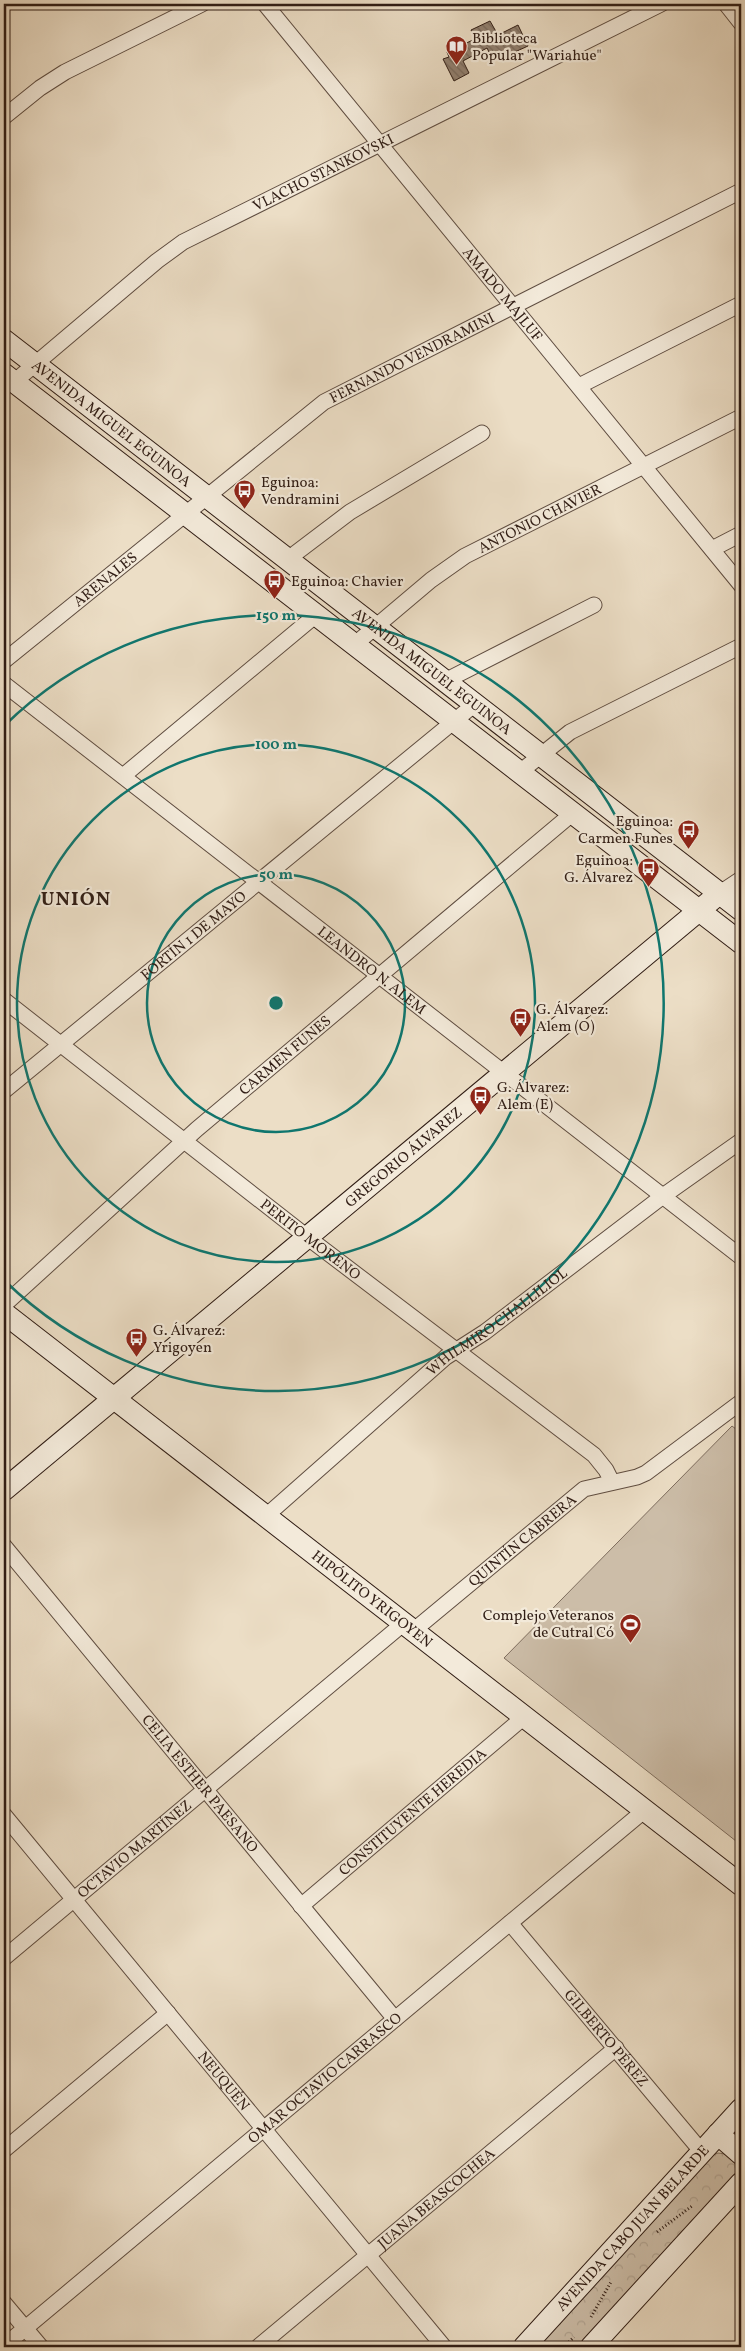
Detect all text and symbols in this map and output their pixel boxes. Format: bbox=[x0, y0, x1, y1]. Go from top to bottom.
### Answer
place label: Biblioteca Popular "Wariahue" bbox=[472, 29, 602, 67]
library icon: Biblioteca Popular "Wariahue" bbox=[444, 35, 468, 66]
street label: VLACHO STANKOVSKI bbox=[250, 130, 398, 218]
street label: AMADO MAJLUF bbox=[456, 243, 547, 347]
street label: FERNANDO VENDRAMINI bbox=[326, 308, 499, 410]
street label: AVENIDA MIGUEL EGUINOA bbox=[26, 356, 195, 493]
place label: Eguinoa: Vendramini bbox=[261, 473, 339, 511]
bus stop icon: Eguinoa: Vendramini bbox=[233, 479, 257, 510]
street label: ANTONIO CHAVIER bbox=[475, 480, 606, 560]
street label: ARENALES bbox=[69, 548, 143, 613]
bus stop icon: Eguinoa: Chavier bbox=[263, 569, 287, 600]
place label: Eguinoa: Chavier bbox=[291, 572, 403, 593]
street label: AVENIDA MIGUEL EGUINOA bbox=[347, 604, 516, 741]
text: 150 m bbox=[256, 606, 296, 627]
text: 100 m bbox=[255, 735, 298, 756]
place label: Eguinoa: Carmen Funes bbox=[578, 812, 673, 850]
bus stop icon: Eguinoa: Carmen Funes bbox=[677, 818, 701, 849]
place label: Eguinoa: G. Álvarez bbox=[564, 851, 633, 889]
bus stop icon: Eguinoa: G. Álvarez bbox=[637, 857, 661, 888]
text: 50 m bbox=[259, 865, 293, 886]
district label: UNIÓN bbox=[41, 886, 111, 914]
street label: FORTÍN 1 DE MAYO bbox=[137, 887, 252, 986]
street label: LEANDRO N. ALEM bbox=[312, 922, 430, 1020]
centre of rings bbox=[267, 994, 285, 1012]
place label: G. Álvarez: Alem (O) bbox=[536, 1000, 608, 1038]
bus stop icon: G. Álvarez: Alem (O) bbox=[508, 1006, 532, 1037]
street label: CARMEN FUNES bbox=[235, 1011, 336, 1101]
place label: G. Álvarez: Alem (E) bbox=[497, 1078, 569, 1116]
bus stop icon: G. Álvarez: Alem (E) bbox=[469, 1084, 493, 1115]
street label: GREGORIO ÁLVAREZ bbox=[341, 1103, 468, 1213]
street label: PERITO MORENO bbox=[255, 1195, 364, 1286]
street label: WHILMIRO CHALLILIOL bbox=[423, 1263, 573, 1381]
place label: G. Álvarez: Yrigoyen bbox=[153, 1321, 225, 1359]
bus stop icon: G. Álvarez: Yrigoyen bbox=[125, 1327, 149, 1358]
street label: QUINTÍN CABRERA bbox=[465, 1490, 582, 1593]
street label: HIPÓLITO YRIGOYEN bbox=[306, 1546, 436, 1654]
place label: Complejo Veteranos de Cutral Có bbox=[483, 1606, 614, 1644]
sports icon: Complejo Veteranos de Cutral Có bbox=[618, 1612, 642, 1643]
street label: CELIA ESTHER PAESANO bbox=[136, 1711, 262, 1858]
street label: CONSTITUYENTE HEREDIA bbox=[335, 1744, 492, 1882]
street label: OCTAVIO MARTÍNEZ bbox=[74, 1796, 197, 1904]
street label: GILBERTO PÉREZ bbox=[558, 1986, 652, 2092]
street label: OMAR OCTAVIO CARRASCO bbox=[244, 2008, 407, 2150]
street label: NEUQUÉN bbox=[192, 2048, 254, 2116]
street label: AVENIDA CABO JUAN BELARDE bbox=[552, 2141, 715, 2317]
street label: JUANA BEASCOCHEA bbox=[374, 2144, 501, 2255]

